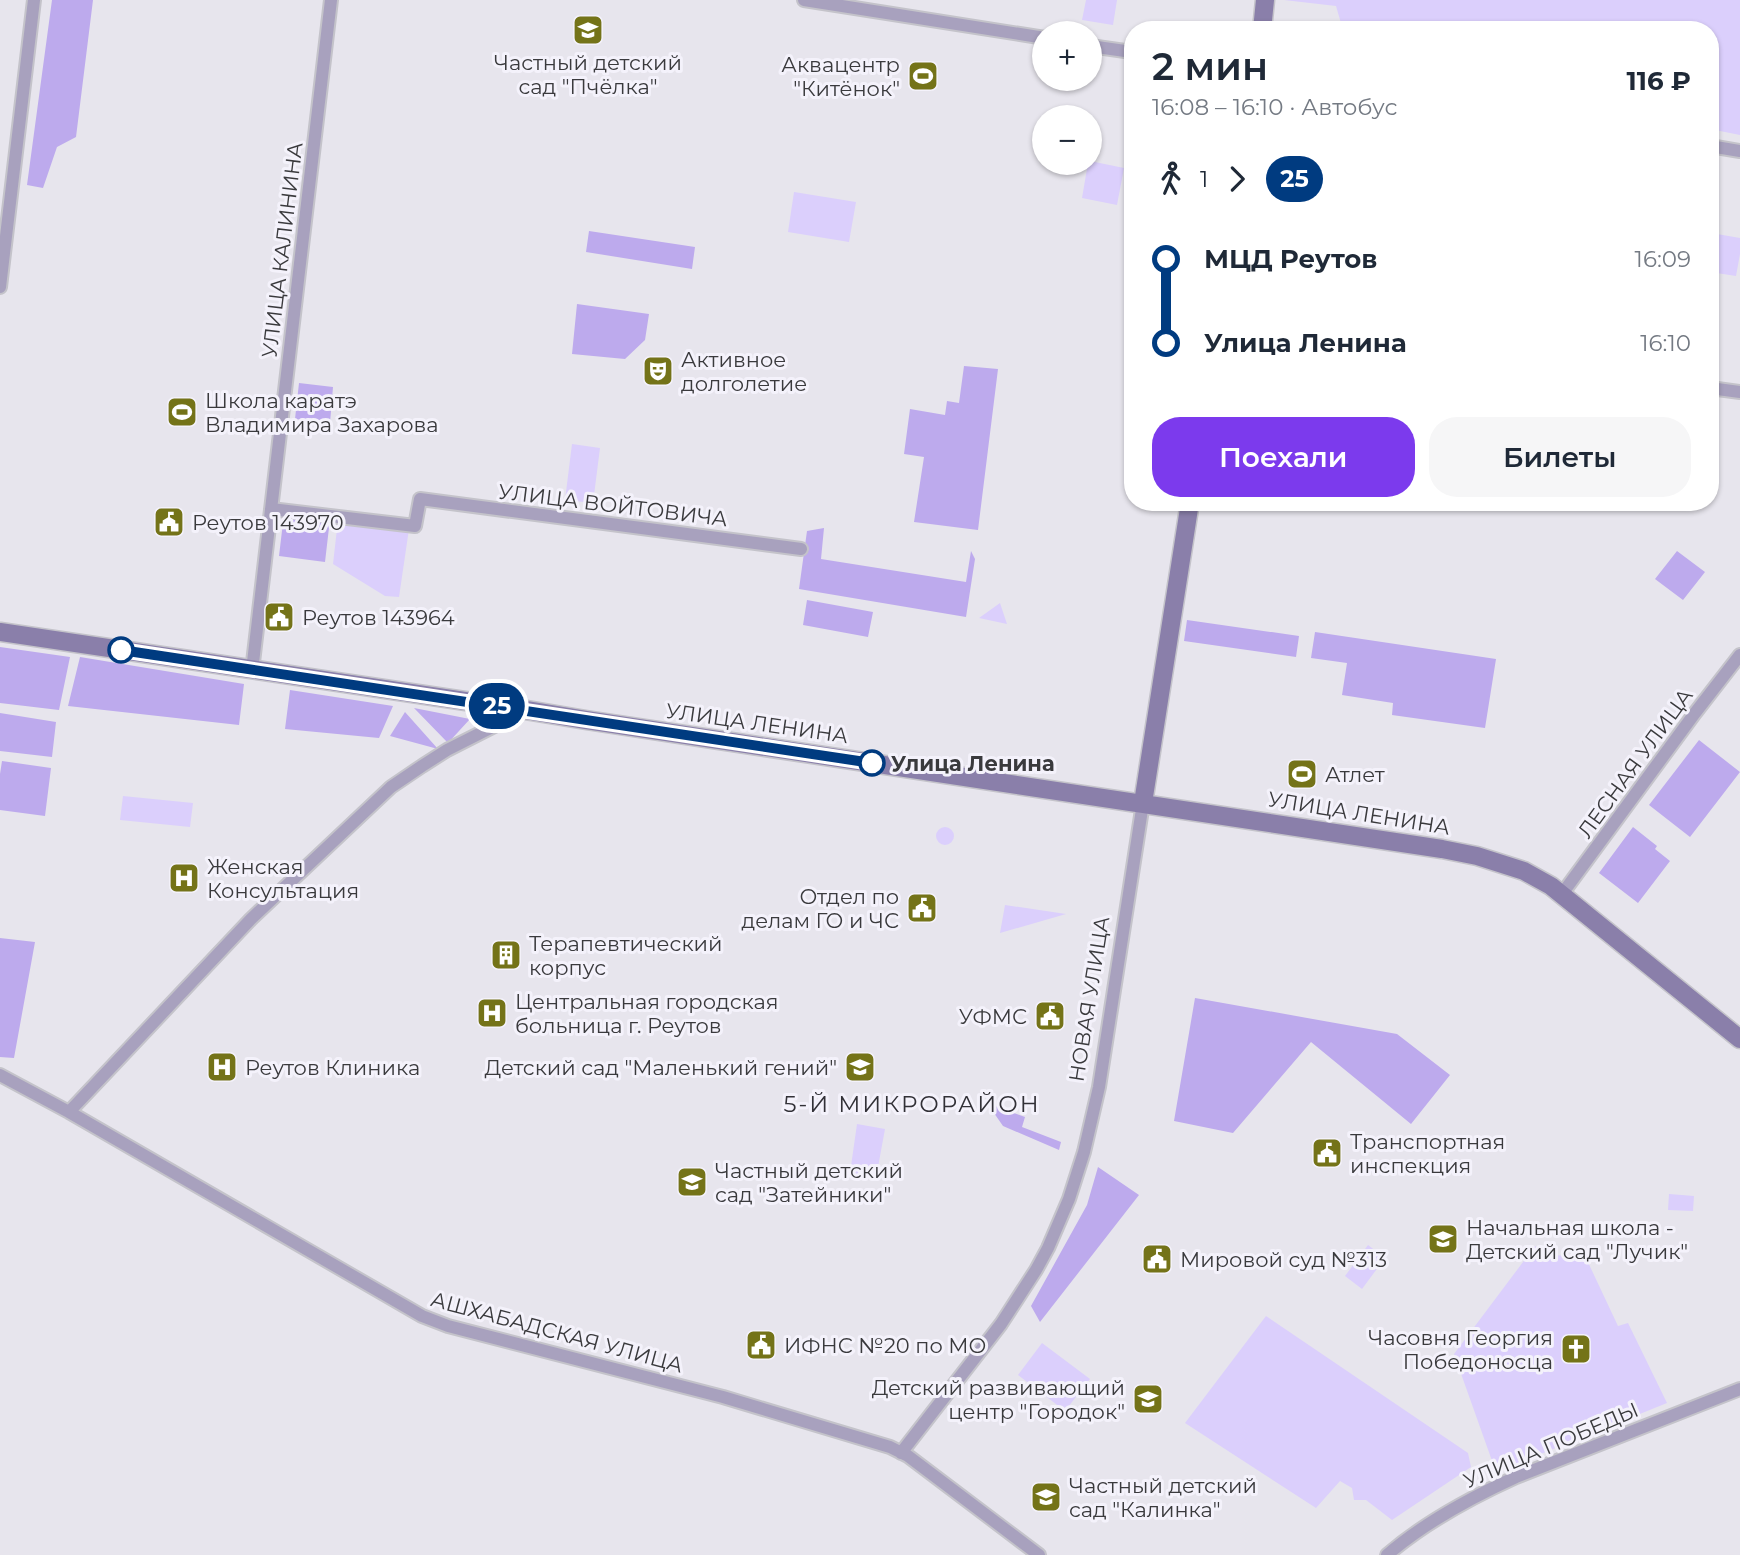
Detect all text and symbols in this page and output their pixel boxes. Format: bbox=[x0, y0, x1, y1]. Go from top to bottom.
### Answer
school or university icon: Частный детский сад "Пчёлка" bbox=[571, 13, 605, 47]
map controls bbox=[1032, 21, 1102, 175]
button: + bbox=[1032, 21, 1102, 91]
text: 2 мин bbox=[1152, 43, 1268, 90]
place label: Частный детский сад "Пчёлка" bbox=[494, 50, 682, 99]
place label: Аквацентр "Китёнок" bbox=[781, 52, 900, 101]
sports icon: Аквацентр "Китёнок" bbox=[906, 59, 940, 93]
text: 116 ₽ bbox=[1627, 65, 1691, 97]
text: 16:08 – 16:10 · Автобус bbox=[1152, 93, 1398, 121]
button: − bbox=[1032, 105, 1102, 175]
street label: УЛИЦА КАЛИНИНА bbox=[256, 140, 308, 359]
icon: walk bbox=[1152, 160, 1190, 198]
icon: forward bbox=[1218, 160, 1256, 198]
text: 25 bbox=[1280, 164, 1309, 193]
text: 1 bbox=[1200, 165, 1208, 193]
text: МЦД Реутов bbox=[1204, 243, 1377, 275]
text: 16:09 bbox=[1635, 245, 1691, 273]
text: Улица Ленина bbox=[1204, 327, 1407, 359]
text: 16:10 bbox=[1640, 329, 1691, 357]
place label: Активное долголетие bbox=[681, 347, 807, 396]
theatre icon: Активное долголетие bbox=[641, 354, 675, 388]
place label: Школа каратэ Владимира Захарова bbox=[205, 388, 439, 437]
sports icon: Школа каратэ Владимира Захарова bbox=[165, 395, 199, 429]
button: Поехали bbox=[1152, 417, 1415, 497]
button: Билеты bbox=[1429, 417, 1691, 497]
street label: УЛИЦА ВОЙТОВИЧА bbox=[497, 479, 729, 532]
public building icon: Реутов 143970 bbox=[152, 505, 186, 539]
place label: Реутов 143970 bbox=[192, 510, 344, 535]
public building icon: Реутов 143964 bbox=[262, 600, 296, 634]
place label: Реутов 143964 bbox=[302, 605, 455, 630]
unlabelled marker bbox=[108, 637, 134, 663]
line badge: 25 bbox=[466, 683, 528, 729]
street label: ЛЕСНАЯ УЛИЦА bbox=[1572, 683, 1698, 843]
text: 25 bbox=[483, 691, 511, 720]
street label: УЛИЦА ЛЕНИНА bbox=[664, 698, 850, 748]
marker: Улица Ленина bbox=[859, 750, 885, 776]
place label: Улица Ленина bbox=[891, 751, 1055, 776]
sports icon: Атлет bbox=[1285, 757, 1319, 791]
place label: Атлет bbox=[1325, 762, 1385, 787]
street label: УЛИЦА ЛЕНИНА bbox=[1266, 786, 1452, 840]
place label: Женская Консультация bbox=[207, 854, 359, 903]
hospital icon: Женская Консультация bbox=[167, 861, 201, 895]
place label: Отдел по делам ГО и ЧС bbox=[742, 884, 899, 933]
public building icon: Отдел по делам ГО и ЧС bbox=[905, 891, 939, 925]
street label: НОВАЯ УЛИЦА bbox=[1064, 914, 1114, 1084]
place label: Терапевтический корпус bbox=[529, 931, 723, 980]
building icon: Терапевтический корпус bbox=[489, 938, 523, 972]
place label: Центральная городская больница г. Реутов bbox=[515, 989, 778, 1038]
hospital icon: Центральная городская больница г. Реутов bbox=[475, 996, 509, 1030]
public building icon: УФМС bbox=[1033, 999, 1067, 1033]
place label: УФМС bbox=[959, 1004, 1027, 1029]
hospital icon: Реутов Клиника bbox=[205, 1050, 239, 1084]
school or university icon: Детский сад "Маленький гений" bbox=[843, 1050, 877, 1084]
place label: Реутов Клиника bbox=[245, 1055, 420, 1080]
place label: Детский сад "Маленький гений" bbox=[485, 1055, 837, 1080]
district label: 5-Й МИКРОРАЙОН bbox=[783, 1090, 1041, 1118]
place label: Транспортная инспекция bbox=[1350, 1129, 1505, 1178]
public building icon: Транспортная инспекция bbox=[1310, 1136, 1344, 1170]
place label: Частный детский сад "Затейники" bbox=[715, 1158, 903, 1207]
school or university icon: Частный детский сад "Затейники" bbox=[675, 1165, 709, 1199]
place label: Начальная школа - Детский сад "Лучик" bbox=[1466, 1215, 1688, 1264]
school or university icon: Начальная школа - Детский сад "Лучик" bbox=[1426, 1222, 1460, 1256]
public building icon: Мировой суд №313 bbox=[1140, 1242, 1174, 1276]
place label: Мировой суд №313 bbox=[1180, 1247, 1387, 1272]
street label: АШХАБАДСКАЯ УЛИЦА bbox=[428, 1286, 686, 1378]
place label: Часовня Георгия Победоносца bbox=[1368, 1325, 1553, 1374]
public building icon: ИФНС №20 по МО bbox=[744, 1328, 778, 1362]
church icon: Часовня Георгия Победоносца bbox=[1559, 1332, 1593, 1366]
place label: ИФНС №20 по МО bbox=[784, 1333, 986, 1358]
place label: Детский развивающий центр "Городок" bbox=[872, 1375, 1125, 1424]
school or university icon: Детский развивающий центр "Городок" bbox=[1131, 1382, 1165, 1416]
street label: УЛИЦА ПОБЕДЫ bbox=[1460, 1397, 1642, 1493]
place label: Частный детский сад "Калинка" bbox=[1069, 1473, 1257, 1522]
school or university icon: Частный детский сад "Калинка" bbox=[1029, 1480, 1063, 1514]

